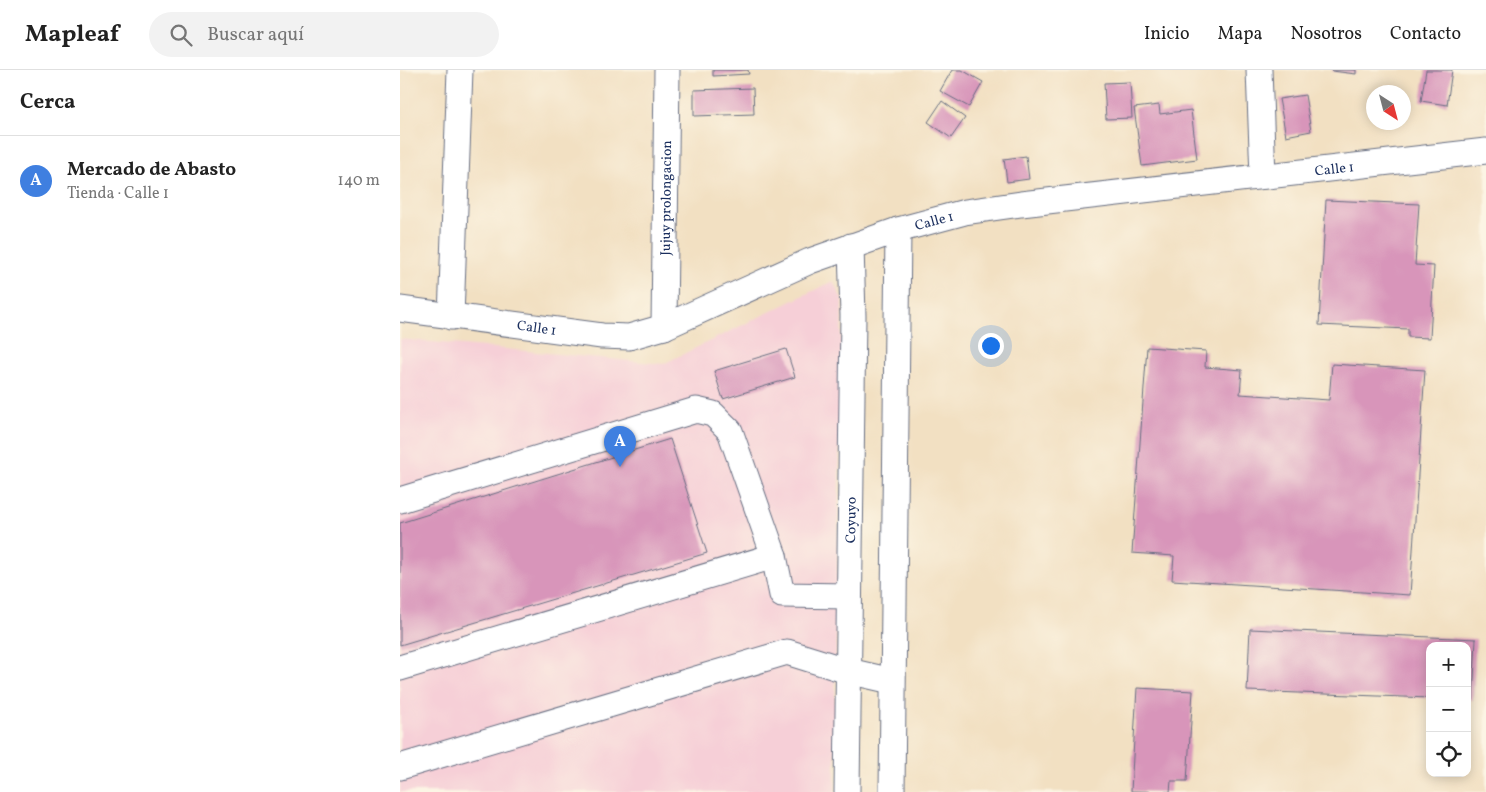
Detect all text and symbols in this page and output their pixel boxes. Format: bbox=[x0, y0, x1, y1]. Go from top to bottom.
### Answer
search box bbox=[149, 12, 499, 57]
text: Mapleaf bbox=[25, 18, 119, 52]
icon: search bbox=[167, 21, 195, 49]
text: Buscar aquí bbox=[207, 22, 304, 48]
text: Inicio bbox=[1144, 22, 1190, 47]
text: Mapa bbox=[1218, 22, 1263, 47]
text: Nosotros bbox=[1291, 22, 1362, 47]
text: Contacto bbox=[1390, 22, 1461, 47]
north arrow bbox=[1366, 85, 1411, 130]
text: Cerca bbox=[20, 88, 75, 117]
street label: Jujuy prolongacion bbox=[657, 140, 677, 256]
text: Mercado de Abasto bbox=[67, 157, 236, 183]
street label: Calle 1 bbox=[1314, 158, 1355, 181]
text: A bbox=[30, 170, 42, 192]
text: 140 m bbox=[338, 170, 380, 192]
text: Tienda · Calle 1 bbox=[67, 183, 169, 205]
street label: Calle 1 bbox=[913, 207, 956, 236]
street label: Calle 1 bbox=[516, 317, 557, 341]
your location bbox=[978, 333, 1004, 359]
pin: A bbox=[604, 426, 636, 467]
street label: Coyuyo bbox=[842, 497, 862, 543]
map controls bbox=[1426, 642, 1471, 777]
button: + bbox=[1426, 642, 1471, 687]
button: − bbox=[1426, 687, 1471, 732]
button: locate bbox=[1426, 732, 1471, 777]

